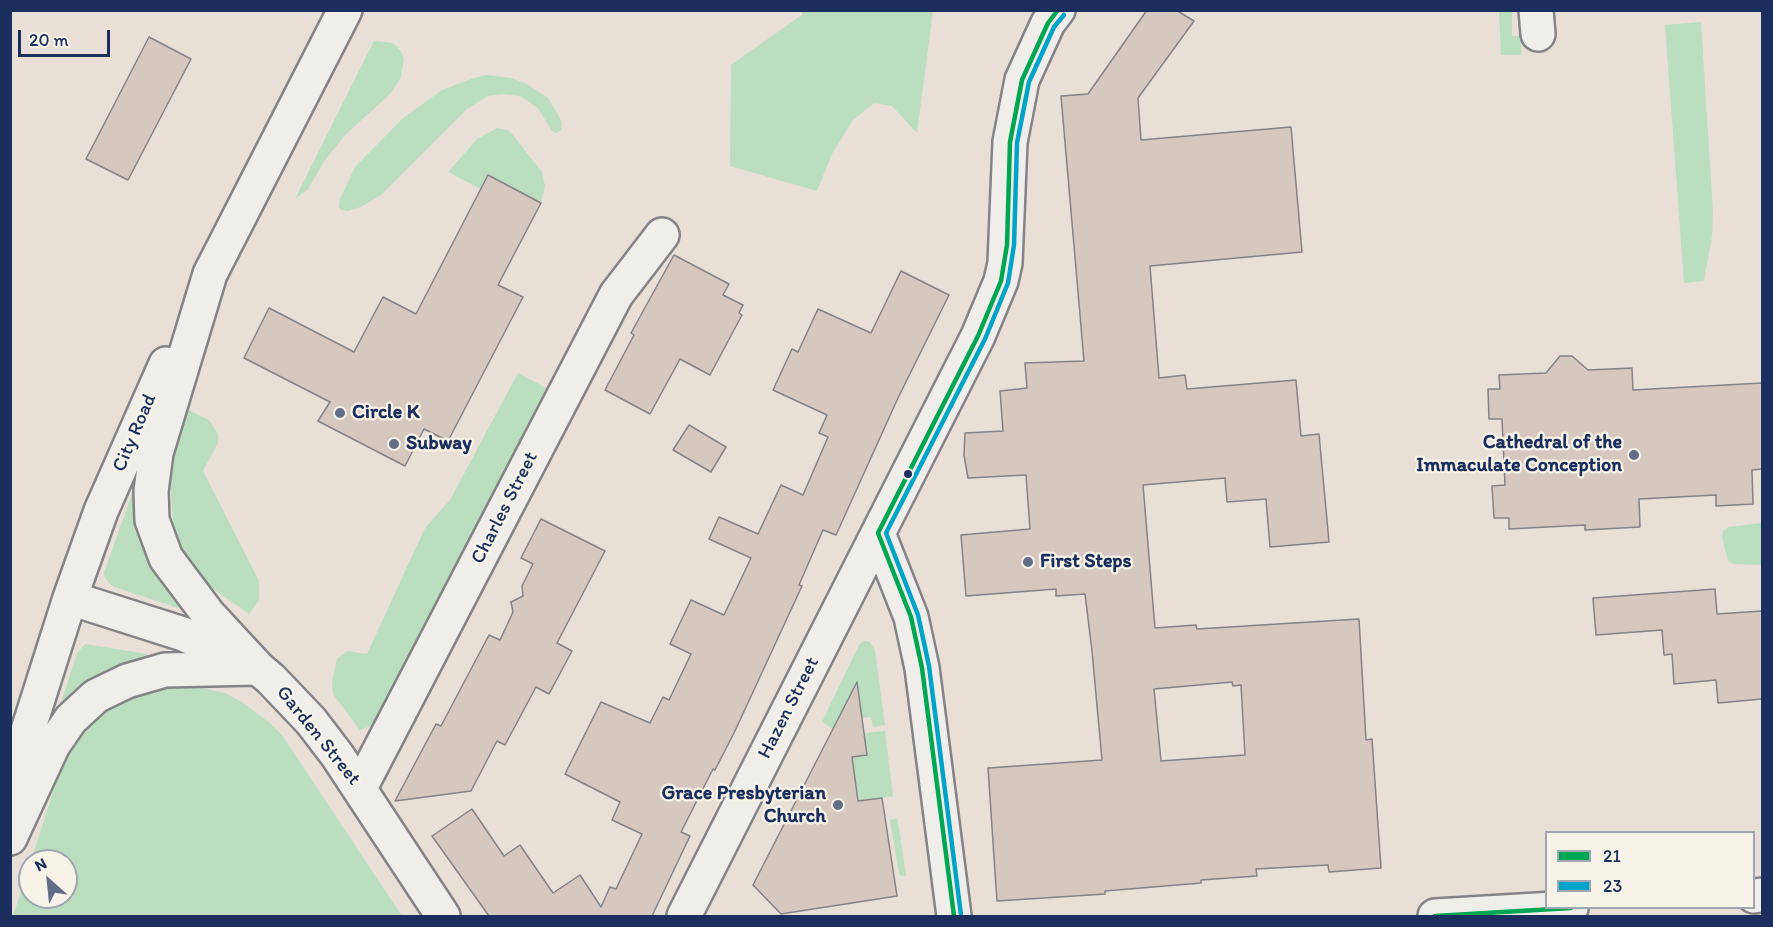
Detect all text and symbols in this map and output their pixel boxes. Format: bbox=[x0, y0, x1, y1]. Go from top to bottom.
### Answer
scale bar bbox=[21, 18, 112, 56]
text: 20 m bbox=[29, 29, 69, 51]
street label: City Road bbox=[108, 390, 162, 476]
place label: Circle K bbox=[352, 401, 419, 425]
marker: Circle K bbox=[333, 406, 347, 420]
place label: Cathedral of the Immaculate Conception bbox=[1416, 431, 1622, 478]
place label: Subway bbox=[406, 432, 472, 456]
marker: Subway bbox=[387, 437, 401, 451]
street label: Charles Street bbox=[466, 448, 544, 568]
marker: Cathedral of the Immaculate Conception bbox=[1627, 448, 1641, 462]
unlabelled marker bbox=[902, 468, 914, 480]
place label: First Steps bbox=[1040, 550, 1131, 574]
marker: First Steps bbox=[1021, 555, 1035, 569]
street label: Hazen Street bbox=[753, 653, 825, 763]
street label: Garden Street bbox=[271, 681, 365, 791]
place label: Grace Presbyterian Church bbox=[661, 782, 826, 829]
marker: Grace Presbyterian Church bbox=[831, 798, 845, 812]
legend bbox=[1545, 831, 1755, 909]
text: 21 bbox=[1603, 845, 1621, 867]
north arrow bbox=[18, 849, 78, 909]
text: N bbox=[31, 853, 50, 875]
text: 23 bbox=[1603, 875, 1622, 897]

